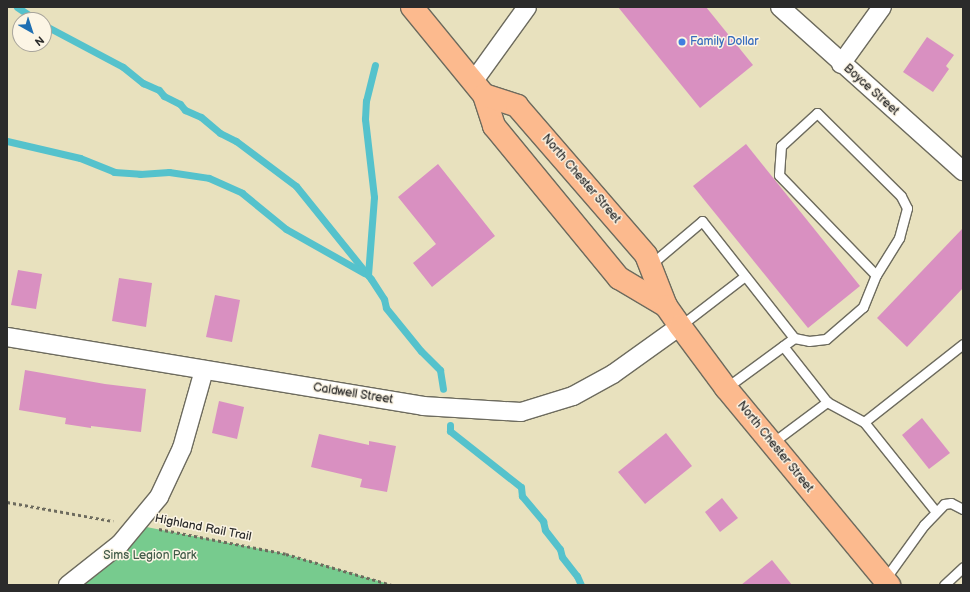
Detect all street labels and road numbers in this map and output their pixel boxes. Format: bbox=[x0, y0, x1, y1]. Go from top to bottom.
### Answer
street label: Boyce Street bbox=[840, 61, 902, 119]
street label: North Chester Street bbox=[538, 132, 624, 226]
street label: Caldwell Street bbox=[312, 381, 394, 407]
street label: North Chester Street bbox=[734, 399, 816, 495]
street label: Highland Rail Trail bbox=[153, 512, 253, 544]

